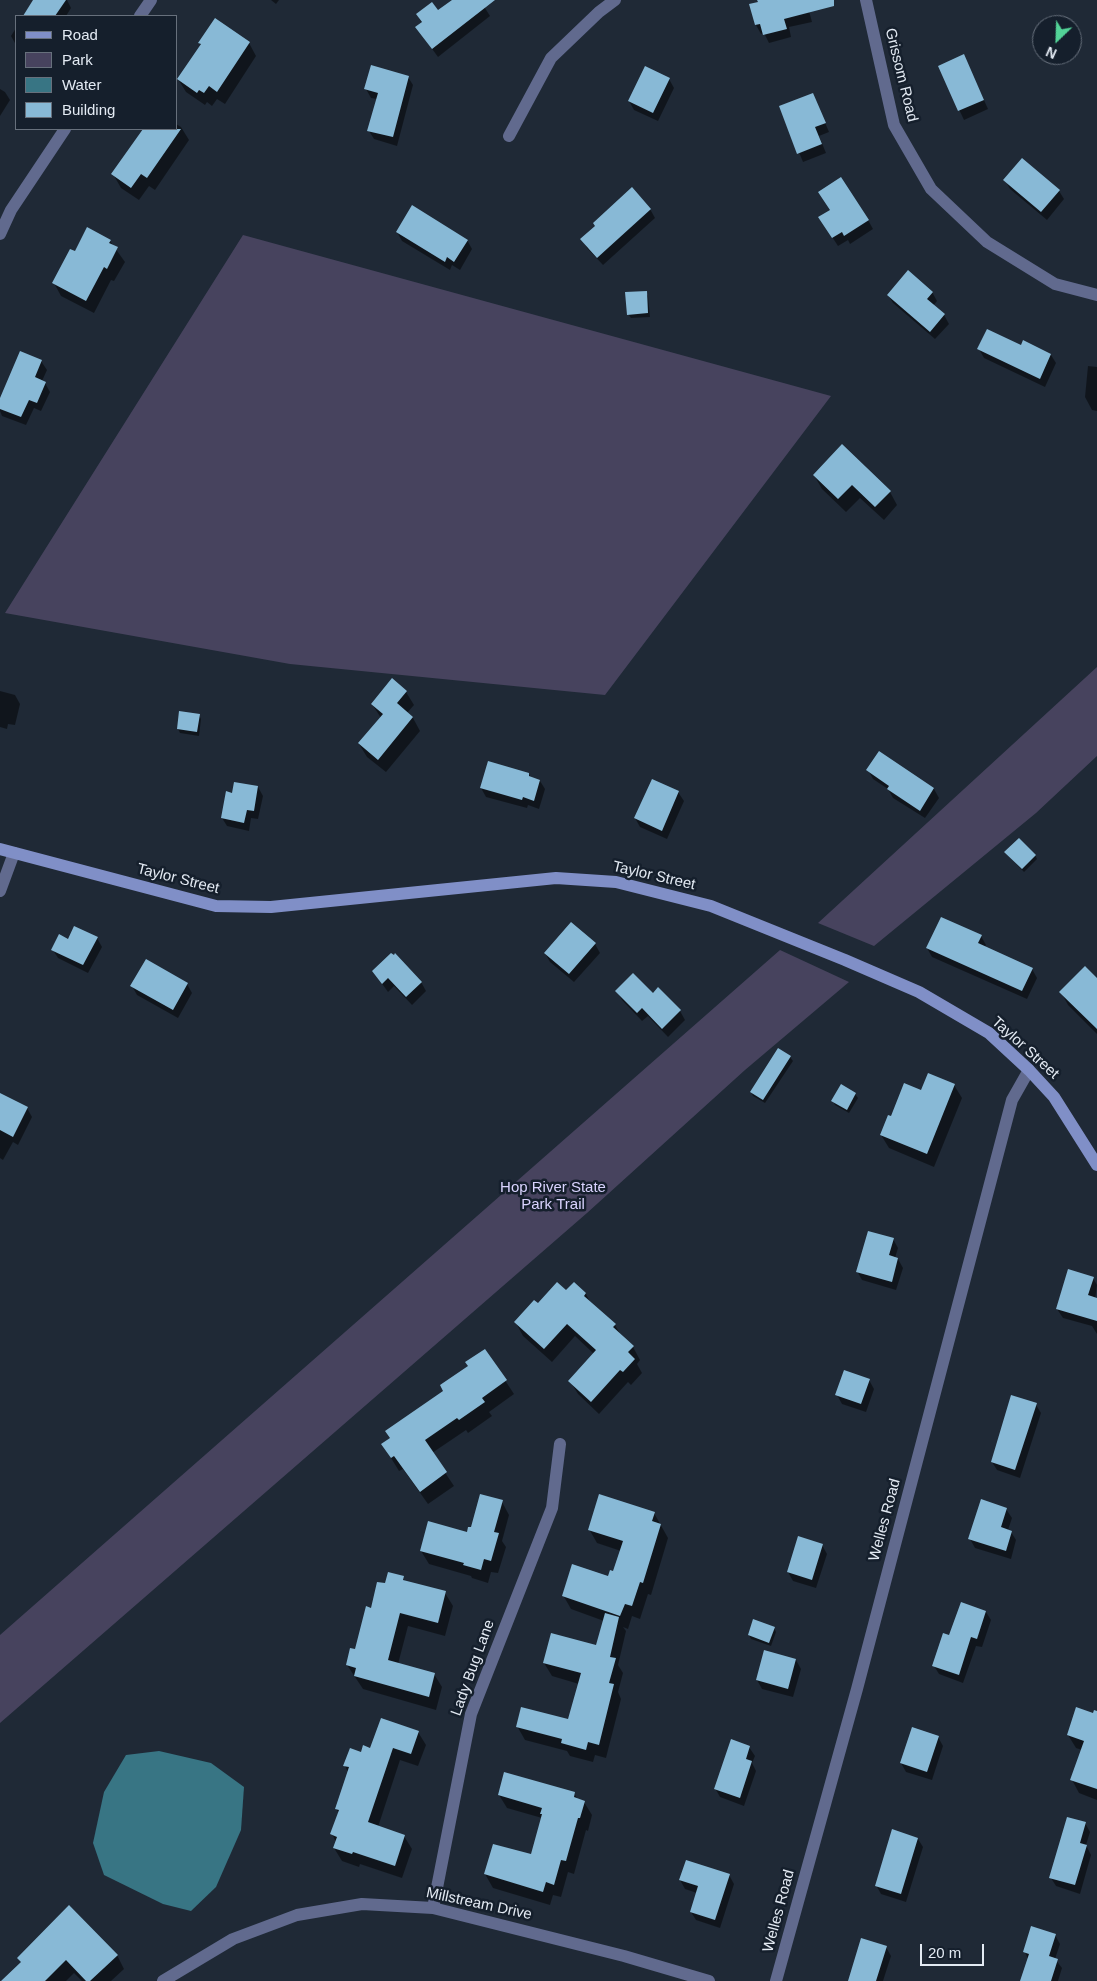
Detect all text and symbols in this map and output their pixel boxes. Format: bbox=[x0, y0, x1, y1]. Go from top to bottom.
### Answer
legend bbox=[15, 15, 178, 130]
north arrow bbox=[1032, 15, 1082, 65]
text: Road bbox=[62, 26, 98, 43]
street label: Grissom Road bbox=[881, 26, 921, 124]
text: N bbox=[1043, 43, 1059, 62]
text: Park bbox=[62, 51, 93, 68]
text: Water bbox=[62, 76, 101, 93]
text: Building bbox=[62, 101, 115, 118]
street label: Taylor Street bbox=[611, 858, 697, 894]
street label: Taylor Street bbox=[135, 860, 221, 898]
street label: Taylor Street bbox=[988, 1013, 1062, 1083]
park label: Hop River State Park Trail bbox=[500, 1179, 606, 1214]
street label: Welles Road bbox=[865, 1477, 905, 1563]
street label: Lady Bug Lane bbox=[447, 1618, 499, 1718]
street label: Welles Road bbox=[759, 1868, 799, 1954]
street label: Millstream Drive bbox=[425, 1884, 533, 1924]
scale bar bbox=[922, 1934, 986, 1966]
text: 20 m bbox=[928, 1944, 961, 1961]

